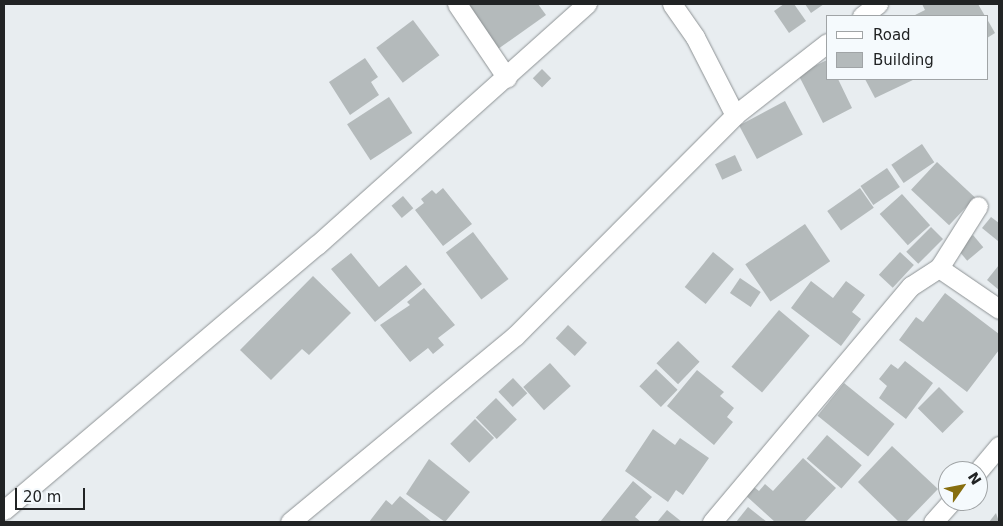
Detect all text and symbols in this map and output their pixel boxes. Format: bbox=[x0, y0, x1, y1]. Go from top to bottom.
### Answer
legend bbox=[826, 15, 988, 80]
text: Road bbox=[873, 26, 911, 44]
text: Building bbox=[873, 51, 934, 69]
north arrow bbox=[938, 461, 988, 511]
text: N bbox=[965, 469, 985, 488]
scale bar bbox=[18, 478, 88, 510]
text: 20 m bbox=[23, 488, 61, 506]

